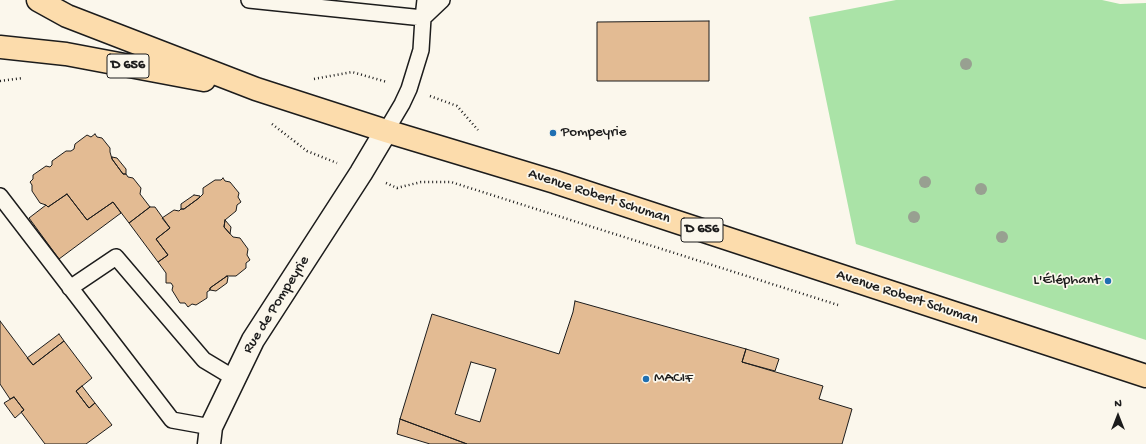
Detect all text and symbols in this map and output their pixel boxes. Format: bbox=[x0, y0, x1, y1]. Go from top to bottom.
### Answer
road number: D 656 bbox=[107, 54, 149, 78]
place label: Pompeyrie bbox=[561, 124, 627, 142]
marker: Pompeyrie bbox=[548, 128, 558, 138]
street label: Avenue Robert Schuman bbox=[526, 166, 672, 228]
road number: D 656 bbox=[681, 218, 723, 242]
street label: Rue de Pompeyrie bbox=[240, 253, 314, 357]
street label: Avenue Robert Schuman bbox=[834, 267, 980, 329]
place label: L'Éléphant bbox=[1033, 272, 1100, 290]
marker: L'Éléphant bbox=[1103, 276, 1113, 286]
place label: MACIF bbox=[654, 370, 693, 388]
marker: MACIF bbox=[641, 374, 651, 384]
north arrow bbox=[1098, 396, 1138, 436]
text: N bbox=[1114, 398, 1122, 410]

